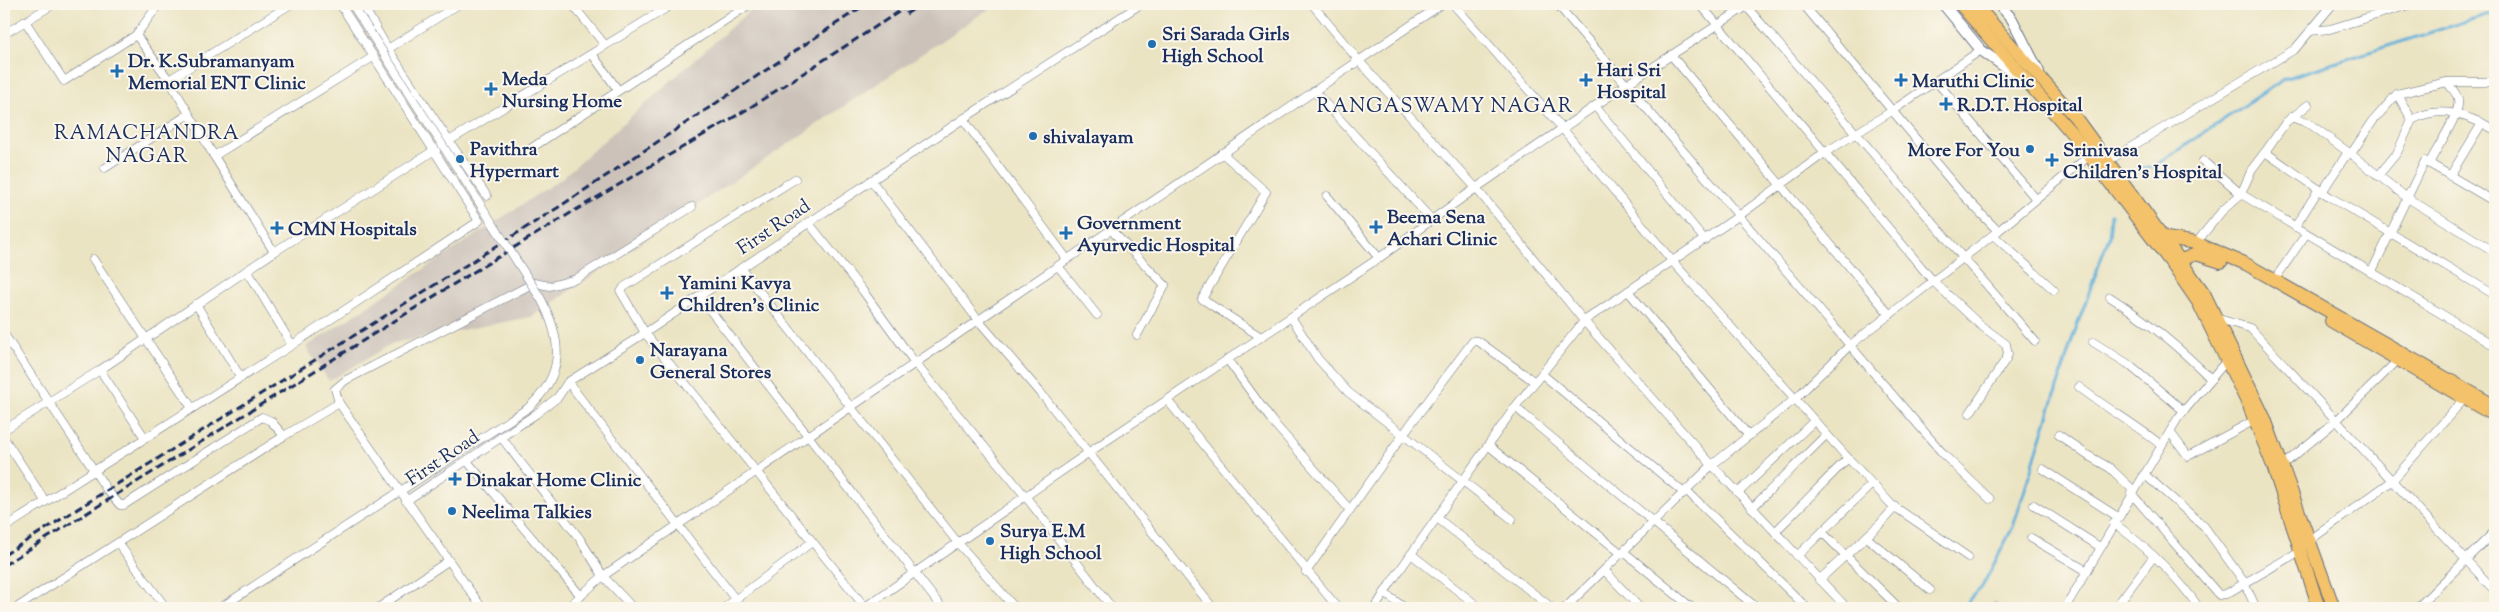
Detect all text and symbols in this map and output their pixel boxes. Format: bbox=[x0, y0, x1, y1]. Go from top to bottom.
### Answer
place label: Sri Sarada Girls High School bbox=[1162, 22, 1290, 71]
marker: Sri Sarada Girls High School bbox=[1146, 38, 1158, 50]
place label: Dr. K.Subramanyam Memorial ENT Clinic bbox=[128, 49, 306, 98]
place label: Hari Sri Hospital bbox=[1597, 58, 1667, 107]
marker: Dr. K.Subramanyam Memorial ENT Clinic bbox=[110, 64, 124, 78]
place label: Meda Nursing Home bbox=[502, 67, 622, 116]
place label: Maruthi Clinic bbox=[1912, 69, 2035, 96]
marker: Hari Sri Hospital bbox=[1579, 73, 1593, 87]
marker: Maruthi Clinic bbox=[1894, 73, 1908, 87]
marker: Meda Nursing Home bbox=[484, 82, 498, 96]
district label: RANGASWAMY NAGAR bbox=[1317, 93, 1573, 122]
place label: R.D.T. Hospital bbox=[1957, 93, 2084, 120]
marker: R.D.T. Hospital bbox=[1939, 97, 1953, 111]
district label: RAMACHANDRA NAGAR bbox=[54, 120, 240, 172]
place label: shivalayam bbox=[1043, 125, 1134, 152]
marker: shivalayam bbox=[1027, 130, 1039, 142]
place label: Pavithra Hypermart bbox=[470, 137, 559, 186]
place label: More For You bbox=[1908, 138, 2020, 165]
place label: Srinivasa Children's Hospital bbox=[2063, 138, 2223, 187]
marker: More For You bbox=[2024, 143, 2036, 155]
marker: Pavithra Hypermart bbox=[454, 153, 466, 165]
marker: Srinivasa Children's Hospital bbox=[2045, 153, 2059, 167]
street label: First Road bbox=[732, 193, 817, 263]
place label: Beema Sena Achari Clinic bbox=[1387, 205, 1498, 254]
place label: Government Ayurvedic Hospital bbox=[1077, 211, 1236, 260]
place label: CMN Hospitals bbox=[288, 217, 417, 244]
marker: Beema Sena Achari Clinic bbox=[1369, 220, 1383, 234]
marker: CMN Hospitals bbox=[270, 221, 284, 235]
marker: Government Ayurvedic Hospital bbox=[1059, 226, 1073, 240]
place label: Yamini Kavya Children's Clinic bbox=[678, 271, 820, 320]
marker: Yamini Kavya Children's Clinic bbox=[660, 286, 674, 300]
place label: Narayana General Stores bbox=[650, 338, 772, 387]
marker: Narayana General Stores bbox=[634, 354, 646, 366]
street label: First Road bbox=[401, 424, 486, 494]
place label: Dinakar Home Clinic bbox=[466, 468, 642, 495]
marker: Dinakar Home Clinic bbox=[448, 472, 462, 486]
place label: Neelima Talkies bbox=[462, 500, 592, 527]
marker: Neelima Talkies bbox=[446, 505, 458, 517]
place label: Surya E.M High School bbox=[1000, 519, 1102, 568]
marker: Surya E.M High School bbox=[984, 535, 996, 547]

